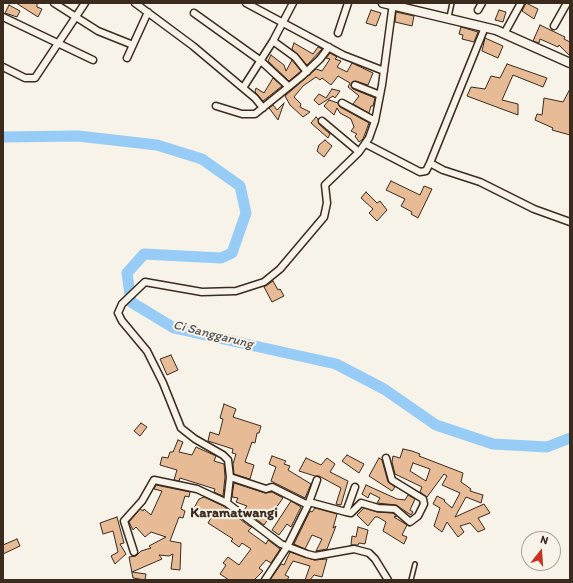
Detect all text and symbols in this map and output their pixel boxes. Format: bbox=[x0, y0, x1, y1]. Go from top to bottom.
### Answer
water label: Ci Sanggarung bbox=[171, 318, 255, 352]
district label: Karamatwangi bbox=[190, 505, 278, 521]
north arrow bbox=[521, 531, 561, 571]
text: N bbox=[539, 533, 550, 547]

